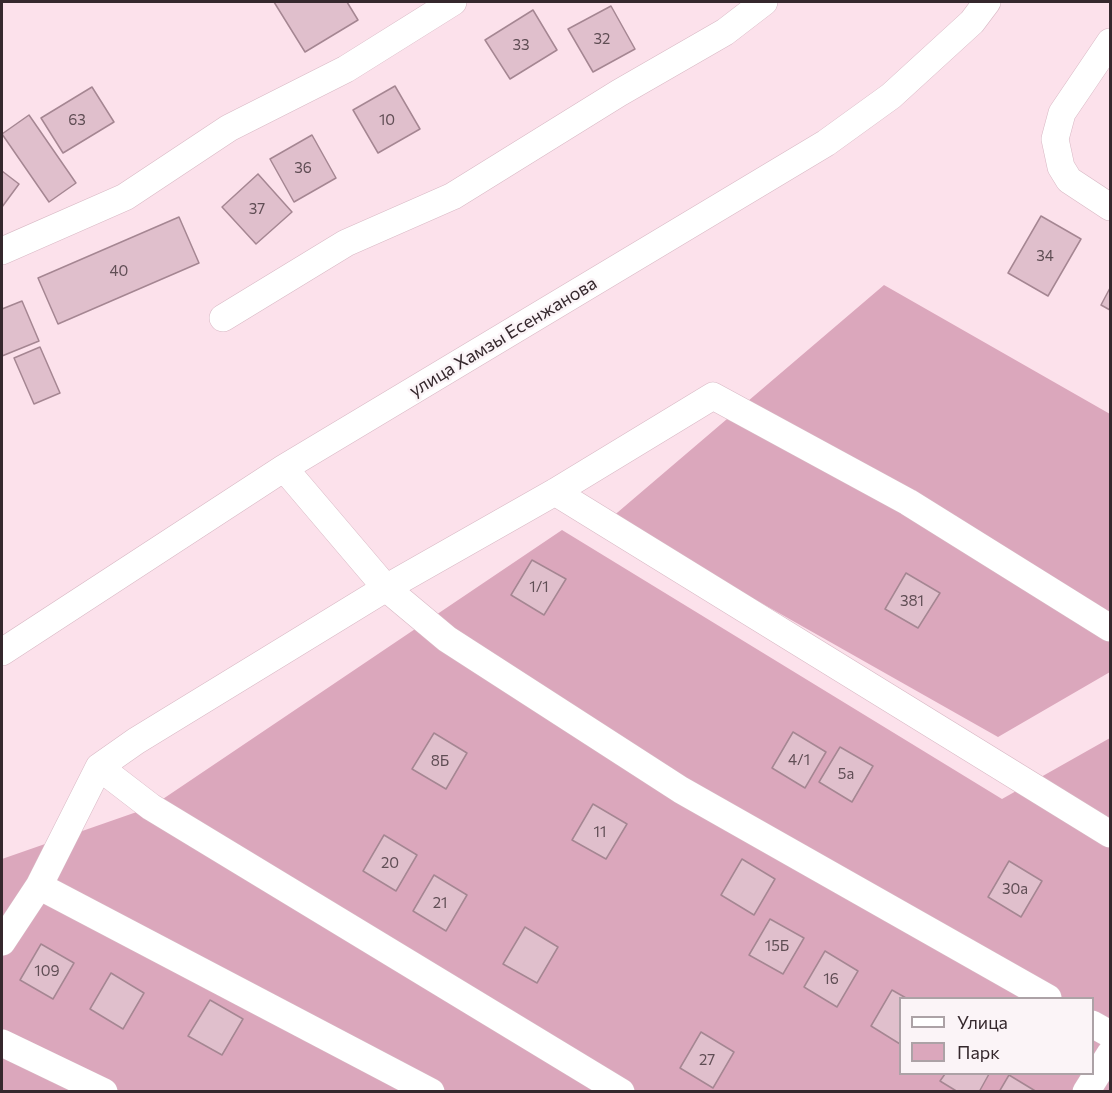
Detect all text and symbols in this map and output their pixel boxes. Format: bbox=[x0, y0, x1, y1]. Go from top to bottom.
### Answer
house number: 32 bbox=[594, 30, 610, 48]
house number: 33 bbox=[512, 36, 530, 54]
house number: 63 bbox=[68, 111, 86, 129]
house number: 10 bbox=[379, 111, 395, 129]
house number: 36 bbox=[294, 159, 312, 177]
house number: 37 bbox=[249, 200, 265, 218]
house number: 34 bbox=[1036, 247, 1054, 265]
house number: 40 bbox=[110, 262, 128, 280]
street label: улица Хамзы Есенжанова bbox=[405, 272, 601, 402]
house number: 1/1 bbox=[529, 578, 549, 596]
house number: 381 bbox=[900, 592, 924, 610]
house number: 4/1 bbox=[788, 751, 810, 769]
house number: 8Б bbox=[431, 752, 449, 770]
house number: 5а bbox=[838, 765, 854, 783]
house number: 11 bbox=[594, 823, 606, 841]
house number: 20 bbox=[381, 854, 399, 872]
house number: 30а bbox=[1002, 880, 1028, 898]
house number: 21 bbox=[433, 894, 447, 912]
house number: 15Б bbox=[765, 937, 789, 955]
house number: 109 bbox=[34, 962, 60, 980]
house number: 16 bbox=[823, 970, 839, 988]
legend bbox=[899, 997, 1094, 1075]
text: Улица bbox=[957, 1011, 1008, 1033]
text: Парк bbox=[957, 1041, 1000, 1063]
house number: 27 bbox=[699, 1051, 715, 1069]

